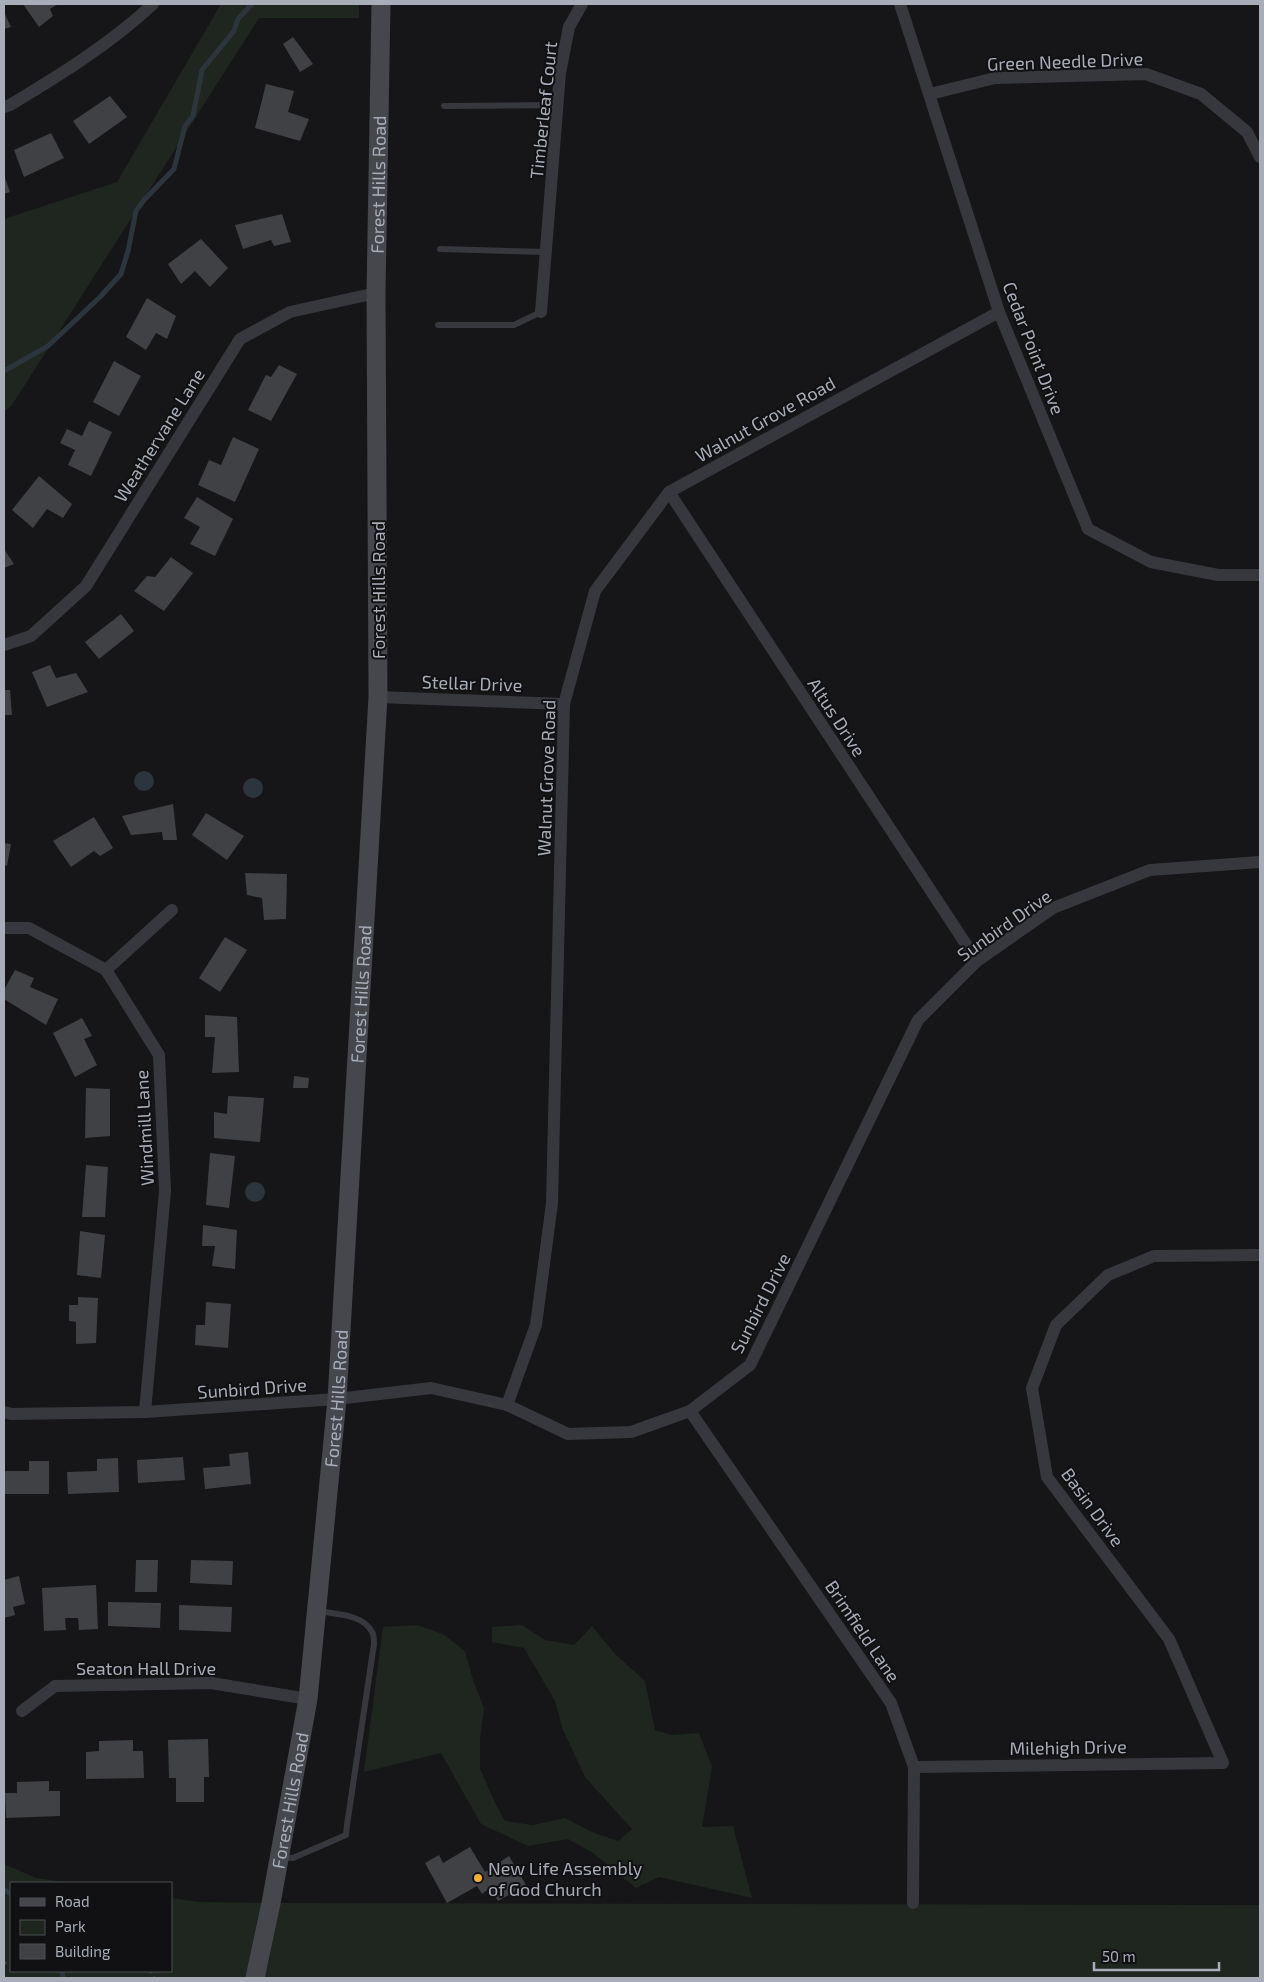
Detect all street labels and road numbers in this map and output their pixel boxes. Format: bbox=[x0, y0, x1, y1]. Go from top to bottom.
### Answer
street label: Timberleaf Court bbox=[525, 40, 561, 180]
street label: Green Needle Drive bbox=[987, 47, 1143, 75]
street label: Forest Hills Road bbox=[366, 115, 390, 254]
street label: Cedar Point Drive bbox=[999, 279, 1069, 417]
street label: Weathervane Lane bbox=[109, 364, 209, 506]
street label: Walnut Grove Road bbox=[691, 371, 839, 467]
street label: Forest Hills Road bbox=[367, 521, 389, 659]
street label: Stellar Drive bbox=[421, 670, 523, 696]
street label: Altus Drive bbox=[803, 674, 871, 760]
street label: Walnut Grove Road bbox=[532, 699, 560, 857]
street label: Sunbird Drive bbox=[953, 885, 1055, 965]
street label: Forest Hills Road bbox=[346, 924, 376, 1064]
street label: Windmill Lane bbox=[130, 1069, 158, 1187]
street label: Sunbird Drive bbox=[725, 1249, 795, 1357]
street label: Forest Hills Road bbox=[319, 1329, 352, 1468]
street label: Sunbird Drive bbox=[197, 1373, 307, 1403]
street label: Basin Drive bbox=[1057, 1463, 1129, 1551]
street label: Brimfield Lane bbox=[821, 1576, 905, 1686]
street label: Seaton Hall Drive bbox=[76, 1657, 216, 1679]
street label: Forest Hills Road bbox=[266, 1730, 313, 1870]
street label: Milehigh Drive bbox=[1009, 1735, 1127, 1759]

